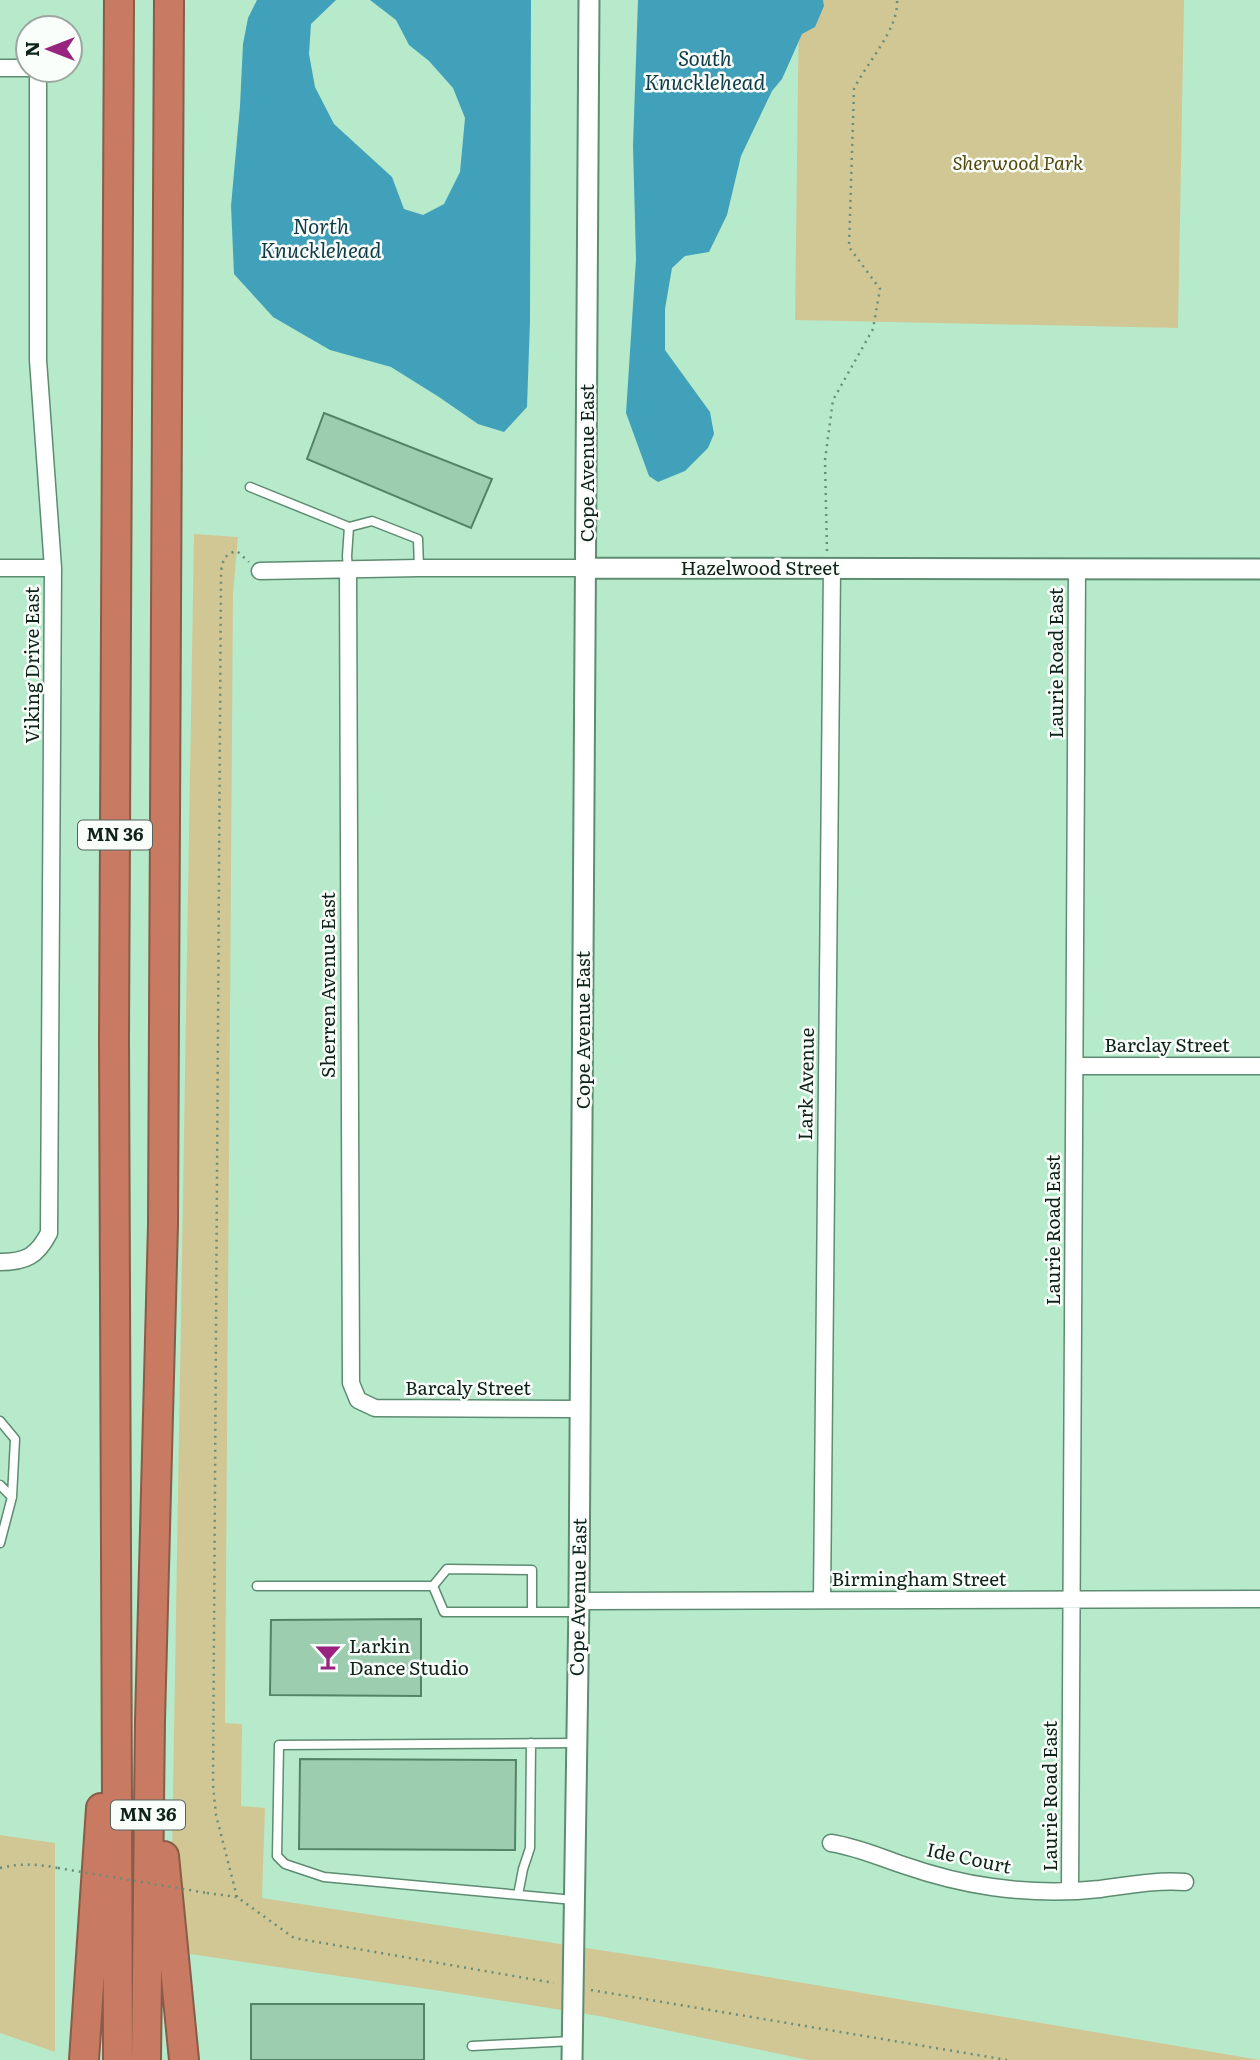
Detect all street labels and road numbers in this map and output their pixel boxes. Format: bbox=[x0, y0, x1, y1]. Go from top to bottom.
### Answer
street label: Cope Avenue East bbox=[572, 384, 600, 542]
street label: Hazelwood Street bbox=[680, 553, 840, 581]
street label: Viking Drive East bbox=[17, 586, 45, 743]
street label: Laurie Road East bbox=[1041, 587, 1069, 739]
road number: MN 36 bbox=[78, 820, 152, 850]
street label: Sherren Avenue East bbox=[313, 892, 341, 1078]
street label: Cope Avenue East bbox=[568, 951, 596, 1109]
street label: Lark Avenue bbox=[790, 1027, 820, 1141]
street label: Barclay Street bbox=[1104, 1030, 1230, 1058]
street label: Laurie Road East bbox=[1038, 1154, 1066, 1306]
street label: Barcaly Street bbox=[405, 1373, 531, 1401]
street label: Cope Avenue East bbox=[562, 1517, 592, 1676]
street label: Birmingham Street bbox=[832, 1564, 1007, 1592]
street label: Laurie Road East bbox=[1035, 1720, 1063, 1872]
road number: MN 36 bbox=[111, 1800, 185, 1829]
street label: Ide Court bbox=[924, 1834, 1014, 1880]

